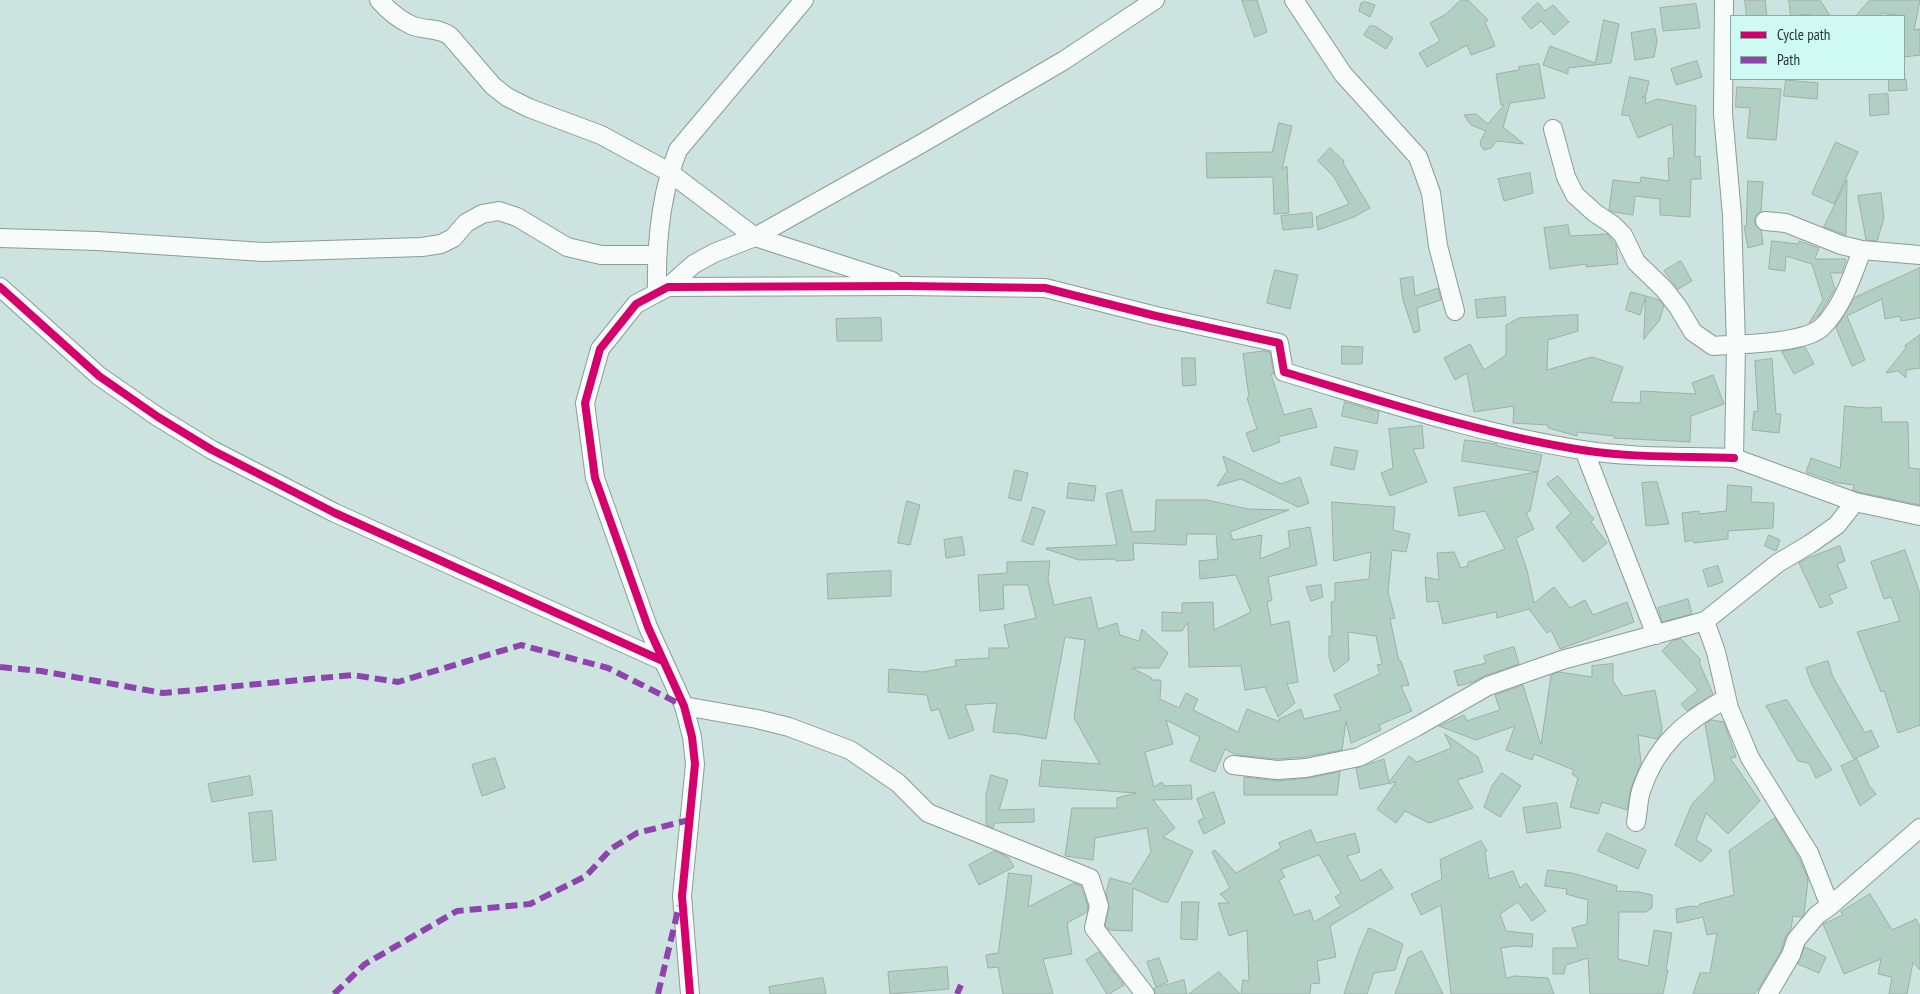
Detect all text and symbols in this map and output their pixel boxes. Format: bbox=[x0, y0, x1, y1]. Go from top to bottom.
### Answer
legend bbox=[1730, 15, 1905, 80]
text: Cycle path bbox=[1777, 25, 1830, 44]
text: Path bbox=[1777, 50, 1800, 69]

